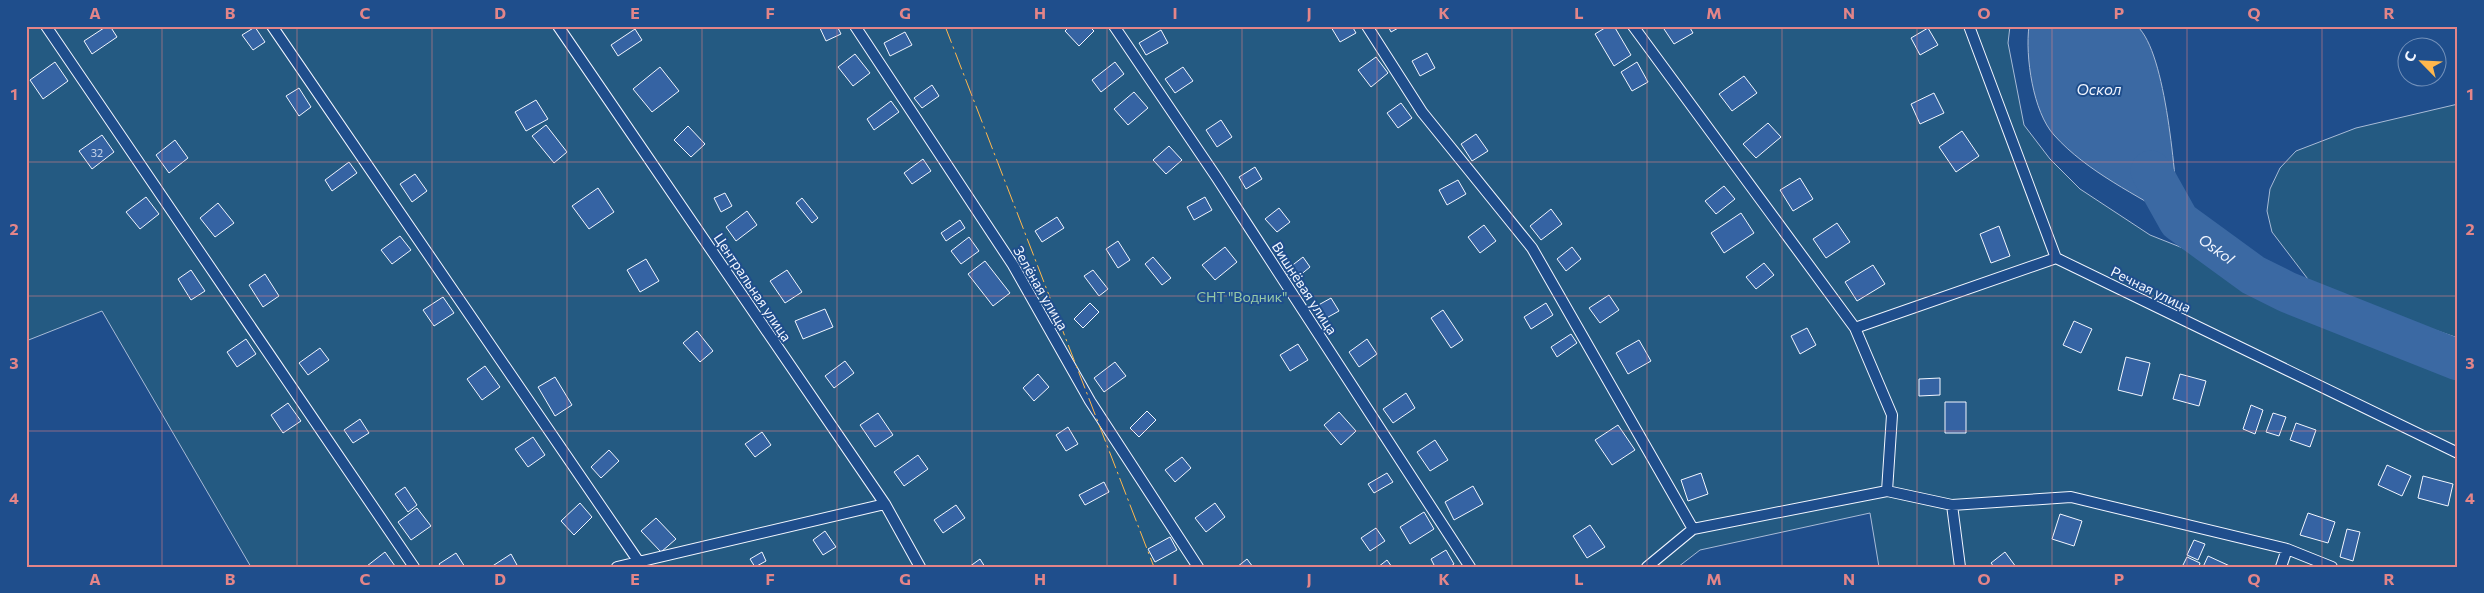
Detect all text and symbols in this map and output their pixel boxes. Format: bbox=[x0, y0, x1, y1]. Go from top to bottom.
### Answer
text: A bbox=[89, 3, 101, 22]
text: B bbox=[225, 3, 236, 22]
text: C bbox=[360, 3, 371, 22]
text: D bbox=[494, 3, 506, 22]
text: E bbox=[630, 3, 640, 22]
text: F bbox=[765, 3, 775, 22]
text: G bbox=[899, 3, 911, 22]
text: H bbox=[1034, 3, 1046, 22]
text: I bbox=[1172, 3, 1178, 22]
text: J bbox=[1306, 3, 1312, 22]
text: K bbox=[1438, 3, 1450, 22]
text: L bbox=[1574, 3, 1584, 22]
text: M bbox=[1706, 3, 1722, 22]
text: N bbox=[1843, 3, 1855, 22]
text: O bbox=[1977, 3, 1991, 22]
text: P bbox=[2114, 3, 2124, 22]
text: Q bbox=[2247, 3, 2261, 22]
text: R bbox=[2383, 3, 2395, 22]
north arrow bbox=[2396, 38, 2446, 88]
text: С bbox=[2400, 49, 2419, 64]
water label: Оскол bbox=[2077, 80, 2122, 98]
text: 1 bbox=[10, 84, 18, 103]
text: 1 bbox=[2466, 84, 2474, 103]
house number: 32 bbox=[91, 146, 103, 159]
text: 2 bbox=[9, 219, 19, 238]
text: 2 bbox=[2465, 219, 2475, 238]
street label: Центральная улица bbox=[710, 230, 796, 344]
water label: Oskol bbox=[2195, 230, 2239, 268]
street label: Вишнёвая улица bbox=[1269, 238, 1341, 338]
street label: Зелёная улица bbox=[1010, 243, 1072, 333]
street label: Речная улица bbox=[2108, 262, 2194, 316]
park label: СНТ "Водник" bbox=[1196, 288, 1288, 305]
text: 3 bbox=[9, 353, 19, 372]
text: 3 bbox=[2465, 353, 2475, 372]
text: 4 bbox=[9, 488, 19, 507]
text: 4 bbox=[2465, 488, 2475, 507]
text: A bbox=[89, 569, 101, 588]
text: B bbox=[225, 569, 236, 588]
text: C bbox=[360, 569, 371, 588]
text: D bbox=[494, 569, 506, 588]
text: E bbox=[630, 569, 640, 588]
text: F bbox=[765, 569, 775, 588]
text: G bbox=[899, 569, 911, 588]
text: H bbox=[1034, 569, 1046, 588]
text: I bbox=[1172, 569, 1178, 588]
text: J bbox=[1306, 569, 1312, 588]
text: K bbox=[1438, 569, 1450, 588]
text: L bbox=[1574, 569, 1584, 588]
text: M bbox=[1706, 569, 1722, 588]
text: N bbox=[1843, 569, 1855, 588]
text: O bbox=[1977, 569, 1991, 588]
text: P bbox=[2114, 569, 2124, 588]
text: Q bbox=[2247, 569, 2261, 588]
text: R bbox=[2383, 569, 2395, 588]

